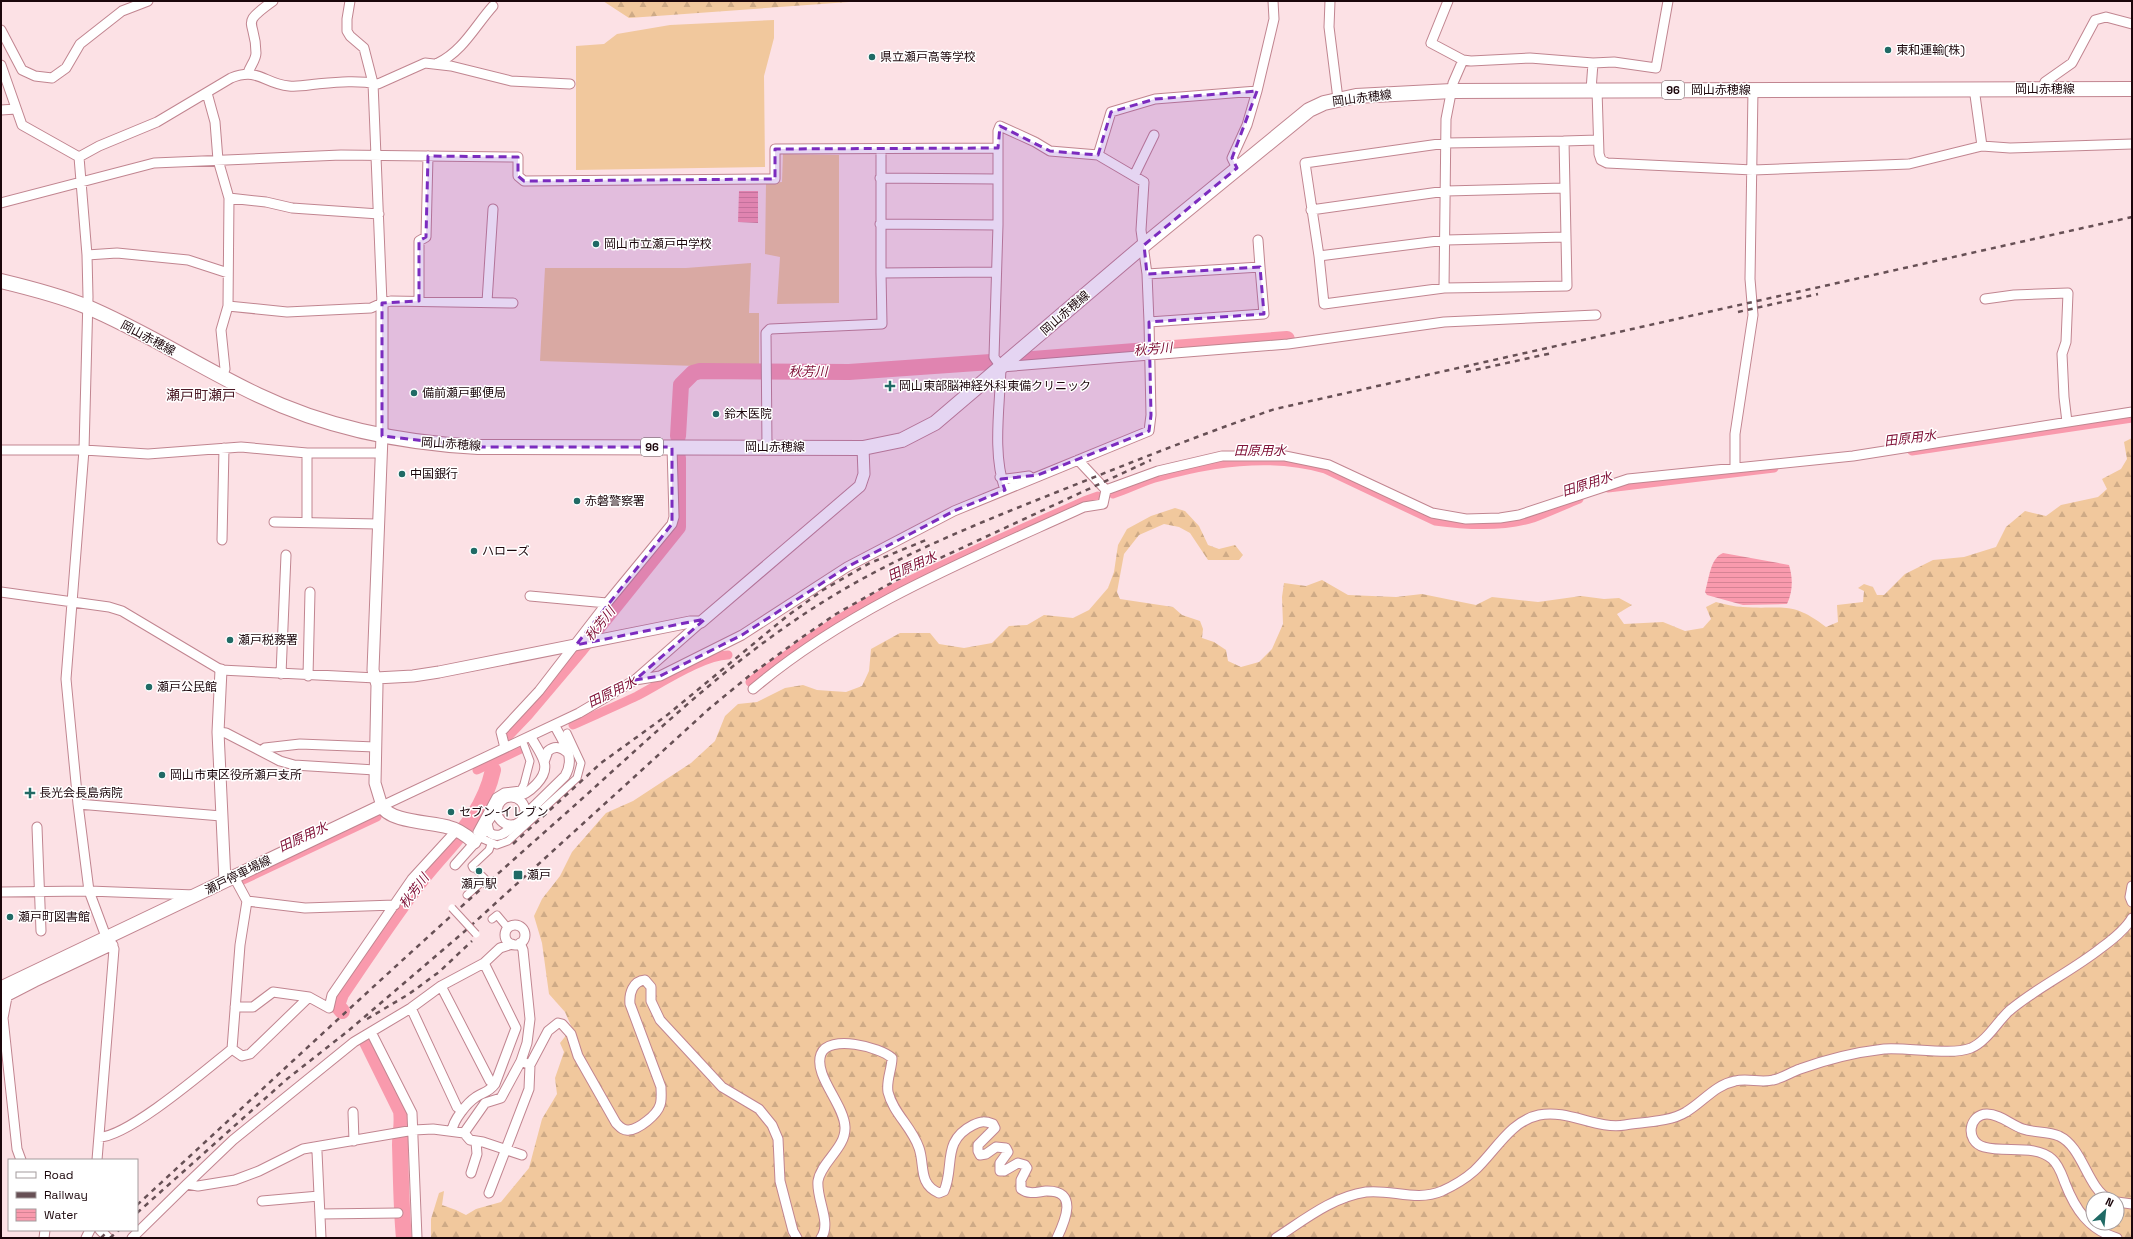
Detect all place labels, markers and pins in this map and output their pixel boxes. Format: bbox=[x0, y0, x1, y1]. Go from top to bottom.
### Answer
place label: 東和運輸(株) bbox=[1896, 42, 1965, 58]
marker: 東和運輸(株) bbox=[1883, 45, 1893, 55]
place label: 県立瀬戸高等学校 bbox=[880, 49, 976, 65]
marker: 県立瀬戸高等学校 bbox=[867, 52, 877, 62]
place label: 岡山市立瀬戸中学校 bbox=[604, 236, 712, 252]
marker: 岡山市立瀬戸中学校 bbox=[591, 239, 601, 249]
place label: 岡山東部脳神経外科東備クリニック bbox=[899, 378, 1091, 394]
marker: 岡山東部脳神経外科東備クリニック bbox=[884, 380, 896, 392]
place label: 備前瀬戸郵便局 bbox=[422, 385, 506, 401]
marker: 備前瀬戸郵便局 bbox=[409, 388, 419, 398]
place label: 鈴木医院 bbox=[724, 406, 772, 422]
marker: 鈴木医院 bbox=[711, 409, 721, 419]
place label: 中国銀行 bbox=[410, 466, 458, 482]
marker: 中国銀行 bbox=[397, 469, 407, 479]
place label: 赤磐警察署 bbox=[585, 493, 645, 509]
marker: 赤磐警察署 bbox=[572, 496, 582, 506]
place label: ハローズ bbox=[482, 543, 529, 559]
marker: ハローズ bbox=[469, 546, 479, 556]
place label: 瀬戸税務署 bbox=[238, 632, 298, 648]
marker: 瀬戸税務署 bbox=[225, 635, 235, 645]
place label: 瀬戸公民館 bbox=[157, 679, 217, 695]
marker: 瀬戸公民館 bbox=[144, 682, 154, 692]
place label: 岡山市東区役所瀬戸支所 bbox=[170, 767, 302, 783]
marker: 岡山市東区役所瀬戸支所 bbox=[157, 770, 167, 780]
place label: 長光会長島病院 bbox=[39, 785, 123, 801]
marker: 長光会長島病院 bbox=[24, 787, 36, 799]
place label: セブン-イレブン bbox=[459, 804, 548, 820]
marker: セブン-イレブン bbox=[446, 807, 456, 817]
marker: 瀬戸駅 bbox=[474, 866, 484, 876]
place label: 瀬戸 bbox=[527, 867, 551, 883]
marker: 瀬戸 bbox=[512, 869, 524, 881]
place label: 瀬戸駅 bbox=[461, 876, 497, 892]
place label: 瀬戸町図書館 bbox=[18, 909, 90, 925]
marker: 瀬戸町図書館 bbox=[5, 912, 15, 922]

